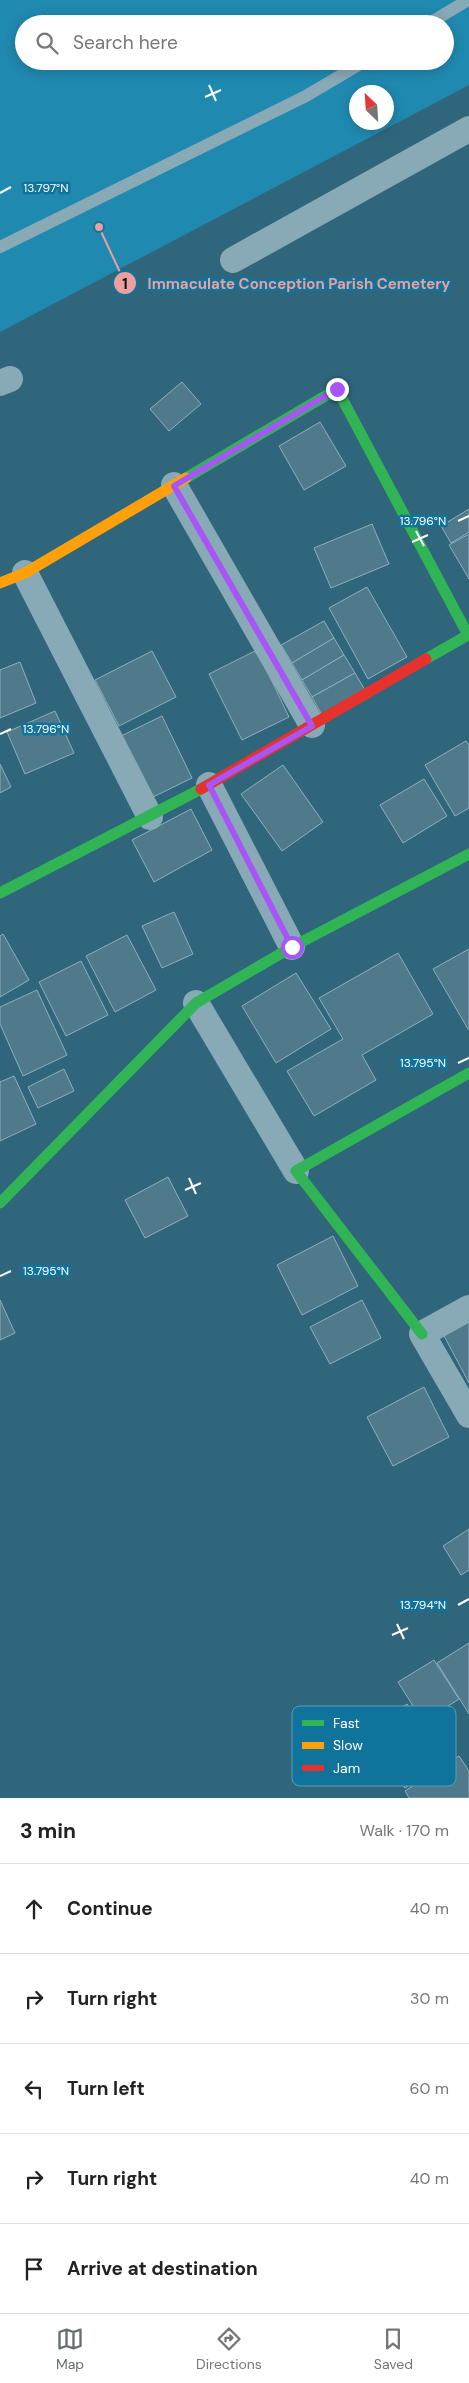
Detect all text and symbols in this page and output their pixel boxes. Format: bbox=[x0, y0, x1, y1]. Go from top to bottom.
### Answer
search box bbox=[15, 15, 454, 70]
icon: search bbox=[33, 29, 61, 57]
text: Search here bbox=[73, 30, 178, 55]
north arrow bbox=[349, 85, 394, 130]
text: 13.797°N bbox=[24, 180, 69, 196]
callout: Immaculate Conception Parish Cemetery bbox=[113, 268, 460, 298]
text: 1 bbox=[122, 274, 128, 294]
text: Immaculate Conception Parish Cemetery bbox=[148, 274, 450, 294]
route end bbox=[326, 378, 349, 401]
text: 13.796°N bbox=[400, 513, 446, 529]
text: 13.796°N bbox=[23, 721, 69, 737]
route start bbox=[281, 936, 304, 959]
text: 13.795°N bbox=[400, 1055, 446, 1071]
text: 13.795°N bbox=[23, 1263, 69, 1279]
text: 13.794°N bbox=[400, 1597, 446, 1613]
legend bbox=[292, 1706, 456, 1786]
text: Fast bbox=[333, 1714, 360, 1732]
text: Slow bbox=[333, 1736, 363, 1754]
text: Jam bbox=[333, 1759, 360, 1777]
text: 3 min bbox=[20, 1817, 76, 1845]
text: Walk · 170 m bbox=[360, 1820, 449, 1841]
icon: ahead bbox=[20, 1895, 48, 1923]
text: Continue bbox=[67, 1896, 153, 1921]
text: 40 m bbox=[410, 1898, 449, 1919]
icon: right bbox=[20, 1985, 48, 2013]
text: Turn right bbox=[67, 1986, 157, 2011]
text: 30 m bbox=[410, 1988, 449, 2009]
icon: left bbox=[20, 2075, 48, 2103]
text: Turn left bbox=[67, 2076, 145, 2101]
text: 60 m bbox=[409, 2078, 449, 2099]
icon: right bbox=[20, 2165, 48, 2193]
text: Turn right bbox=[67, 2166, 157, 2191]
text: 40 m bbox=[410, 2168, 449, 2189]
icon: arrive bbox=[20, 2255, 48, 2283]
text: Arrive at destination bbox=[67, 2256, 258, 2281]
tab: Map bbox=[56, 2325, 84, 2373]
tab: Directions bbox=[196, 2325, 262, 2373]
tab: Saved bbox=[374, 2325, 413, 2373]

